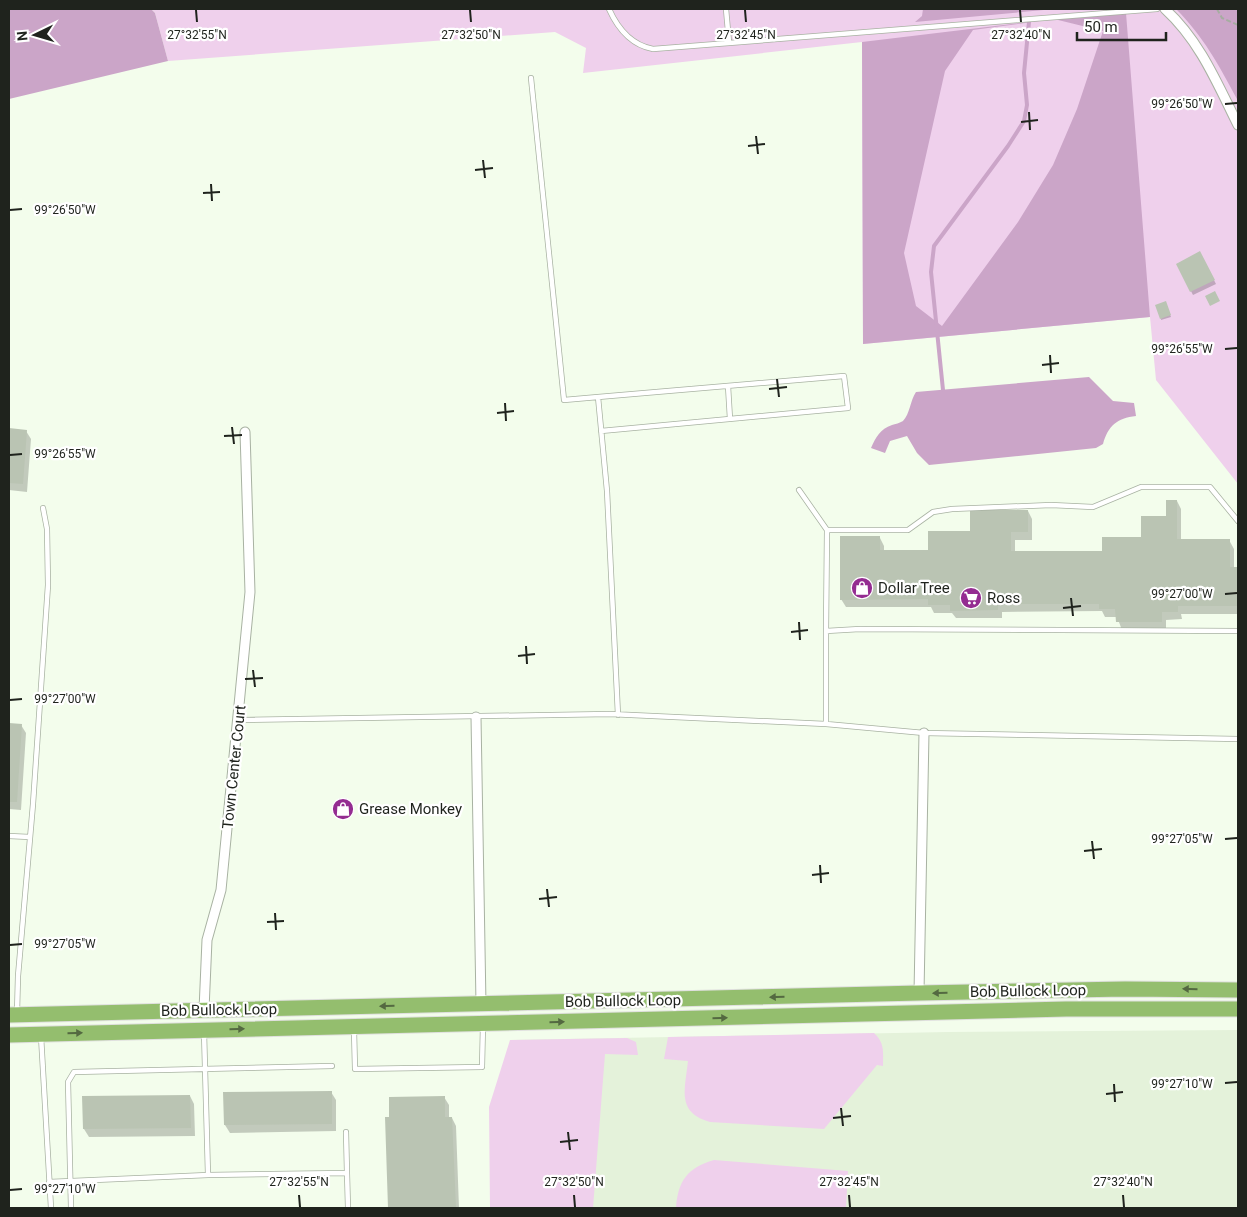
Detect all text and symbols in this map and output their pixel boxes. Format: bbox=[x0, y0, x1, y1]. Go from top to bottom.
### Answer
north arrow bbox=[10, 10, 60, 60]
scale bar bbox=[1077, 10, 1166, 42]
text: 50 m bbox=[1084, 18, 1118, 36]
text: 27°32'55"N bbox=[167, 28, 227, 42]
text: 27°32'50"N bbox=[441, 28, 501, 42]
text: 27°32'45"N bbox=[716, 28, 776, 42]
text: 27°32'40"N bbox=[991, 28, 1051, 42]
text: N bbox=[14, 31, 30, 42]
text: 99°26'50"W bbox=[1151, 97, 1213, 111]
text: 99°26'50"W bbox=[34, 203, 96, 217]
text: 99°26'55"W bbox=[1151, 342, 1213, 356]
text: 99°26'55"W bbox=[34, 447, 96, 461]
shop icon: Dollar Tree bbox=[850, 576, 874, 600]
place label: Dollar Tree bbox=[878, 579, 950, 597]
supermarket icon: Ross bbox=[959, 586, 983, 610]
text: 99°27'00"W bbox=[1151, 587, 1213, 601]
place label: Ross bbox=[987, 589, 1020, 607]
text: 99°27'00"W bbox=[34, 692, 96, 706]
street label: Town Center Court bbox=[219, 704, 249, 830]
shop icon: Grease Monkey bbox=[331, 797, 355, 821]
place label: Grease Monkey bbox=[359, 800, 462, 818]
text: 99°27'05"W bbox=[1151, 832, 1213, 846]
text: 99°27'05"W bbox=[34, 937, 96, 951]
street label: Bob Bullock Loop bbox=[970, 981, 1086, 1001]
one-way arrow bbox=[1181, 985, 1197, 993]
one-way arrow bbox=[931, 989, 947, 997]
street label: Bob Bullock Loop bbox=[565, 991, 681, 1011]
one-way arrow bbox=[769, 993, 785, 1001]
street label: Bob Bullock Loop bbox=[161, 1000, 277, 1020]
one-way arrow bbox=[379, 1003, 395, 1011]
one-way arrow bbox=[712, 1014, 728, 1022]
one-way arrow bbox=[550, 1018, 566, 1026]
one-way arrow bbox=[230, 1025, 246, 1033]
one-way arrow bbox=[67, 1029, 83, 1037]
text: 99°27'10"W bbox=[1151, 1077, 1213, 1091]
text: 27°32'55"N bbox=[269, 1175, 329, 1189]
text: 27°32'50"N bbox=[544, 1175, 604, 1189]
text: 27°32'45"N bbox=[819, 1175, 879, 1189]
text: 27°32'40"N bbox=[1093, 1175, 1153, 1189]
text: 99°27'10"W bbox=[34, 1182, 96, 1196]

